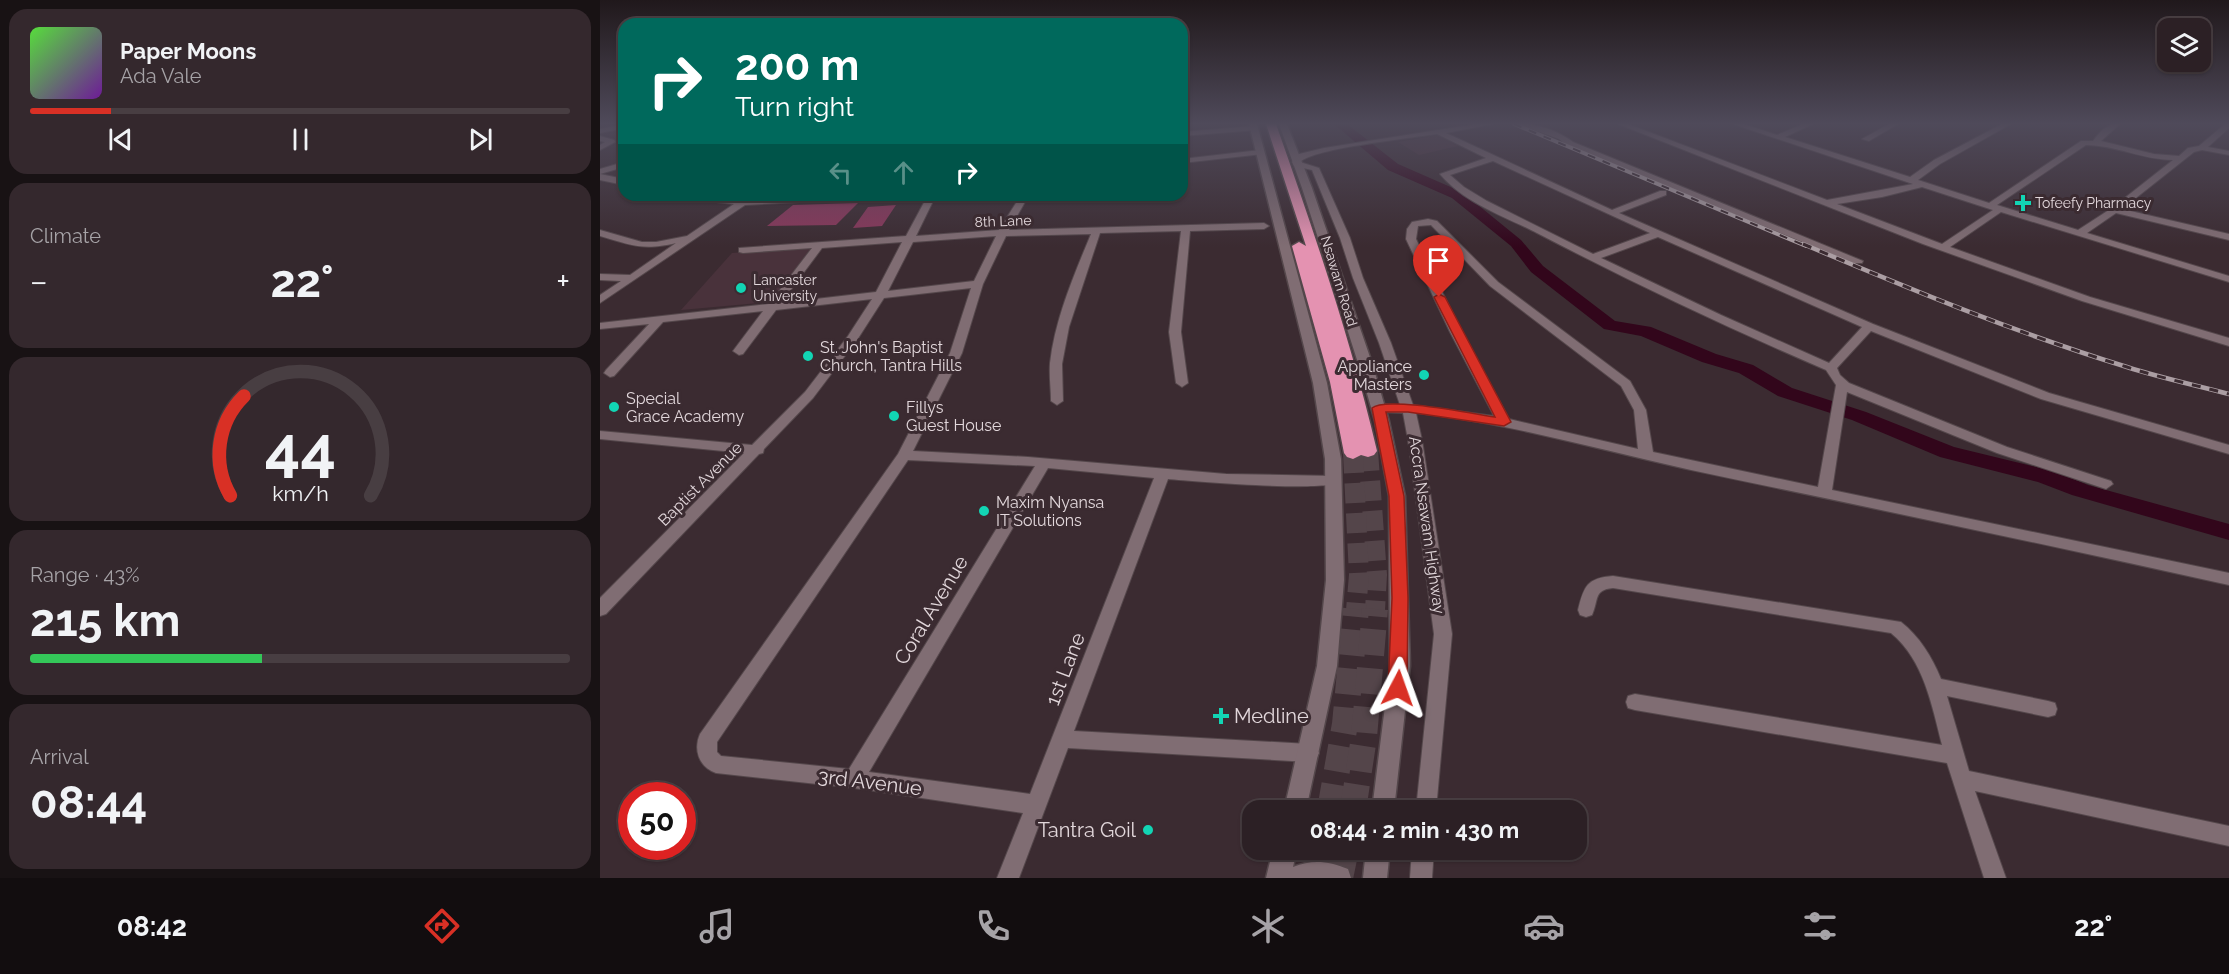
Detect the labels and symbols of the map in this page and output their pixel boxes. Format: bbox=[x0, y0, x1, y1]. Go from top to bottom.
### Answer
place label: Tofeefy Pharmacy bbox=[2035, 195, 2152, 211]
marker: Tofeefy Pharmacy bbox=[2016, 196, 2030, 210]
street label: 8th Lane bbox=[974, 212, 1032, 230]
street label: Nsawam Road bbox=[1318, 234, 1360, 328]
pin bbox=[1413, 235, 1464, 297]
place label: Lancaster University bbox=[753, 272, 818, 304]
marker: Lancaster University bbox=[734, 281, 748, 295]
place label: St. John's Baptist Church, Tantra Hills bbox=[820, 338, 962, 375]
marker: St. John's Baptist Church, Tantra Hills bbox=[801, 349, 815, 363]
place label: Appliance Masters bbox=[1337, 357, 1412, 394]
marker: Appliance Masters bbox=[1417, 368, 1431, 382]
place label: Special Grace Academy bbox=[626, 389, 744, 426]
place label: Fillys Guest House bbox=[906, 398, 1001, 435]
marker: Special Grace Academy bbox=[607, 400, 621, 414]
marker: Fillys Guest House bbox=[887, 409, 901, 423]
street label: Accra Nsawam Highway bbox=[1405, 435, 1449, 616]
street label: Baptist Avenue bbox=[654, 438, 746, 530]
place label: Maxim Nyansa IT Solutions bbox=[996, 493, 1104, 530]
marker: Maxim Nyansa IT Solutions bbox=[977, 504, 991, 518]
street label: Coral Avenue bbox=[889, 551, 973, 669]
street label: 1st Lane bbox=[1040, 629, 1090, 709]
position arrow bbox=[1366, 656, 1430, 720]
place label: Medline bbox=[1234, 704, 1309, 728]
marker: Medline bbox=[1212, 707, 1230, 725]
street label: 3rd Avenue bbox=[817, 764, 924, 800]
speed limit sign: 50 bbox=[618, 782, 696, 860]
place label: Tantra Goil bbox=[1038, 818, 1137, 842]
marker: Tantra Goil bbox=[1141, 823, 1155, 837]

